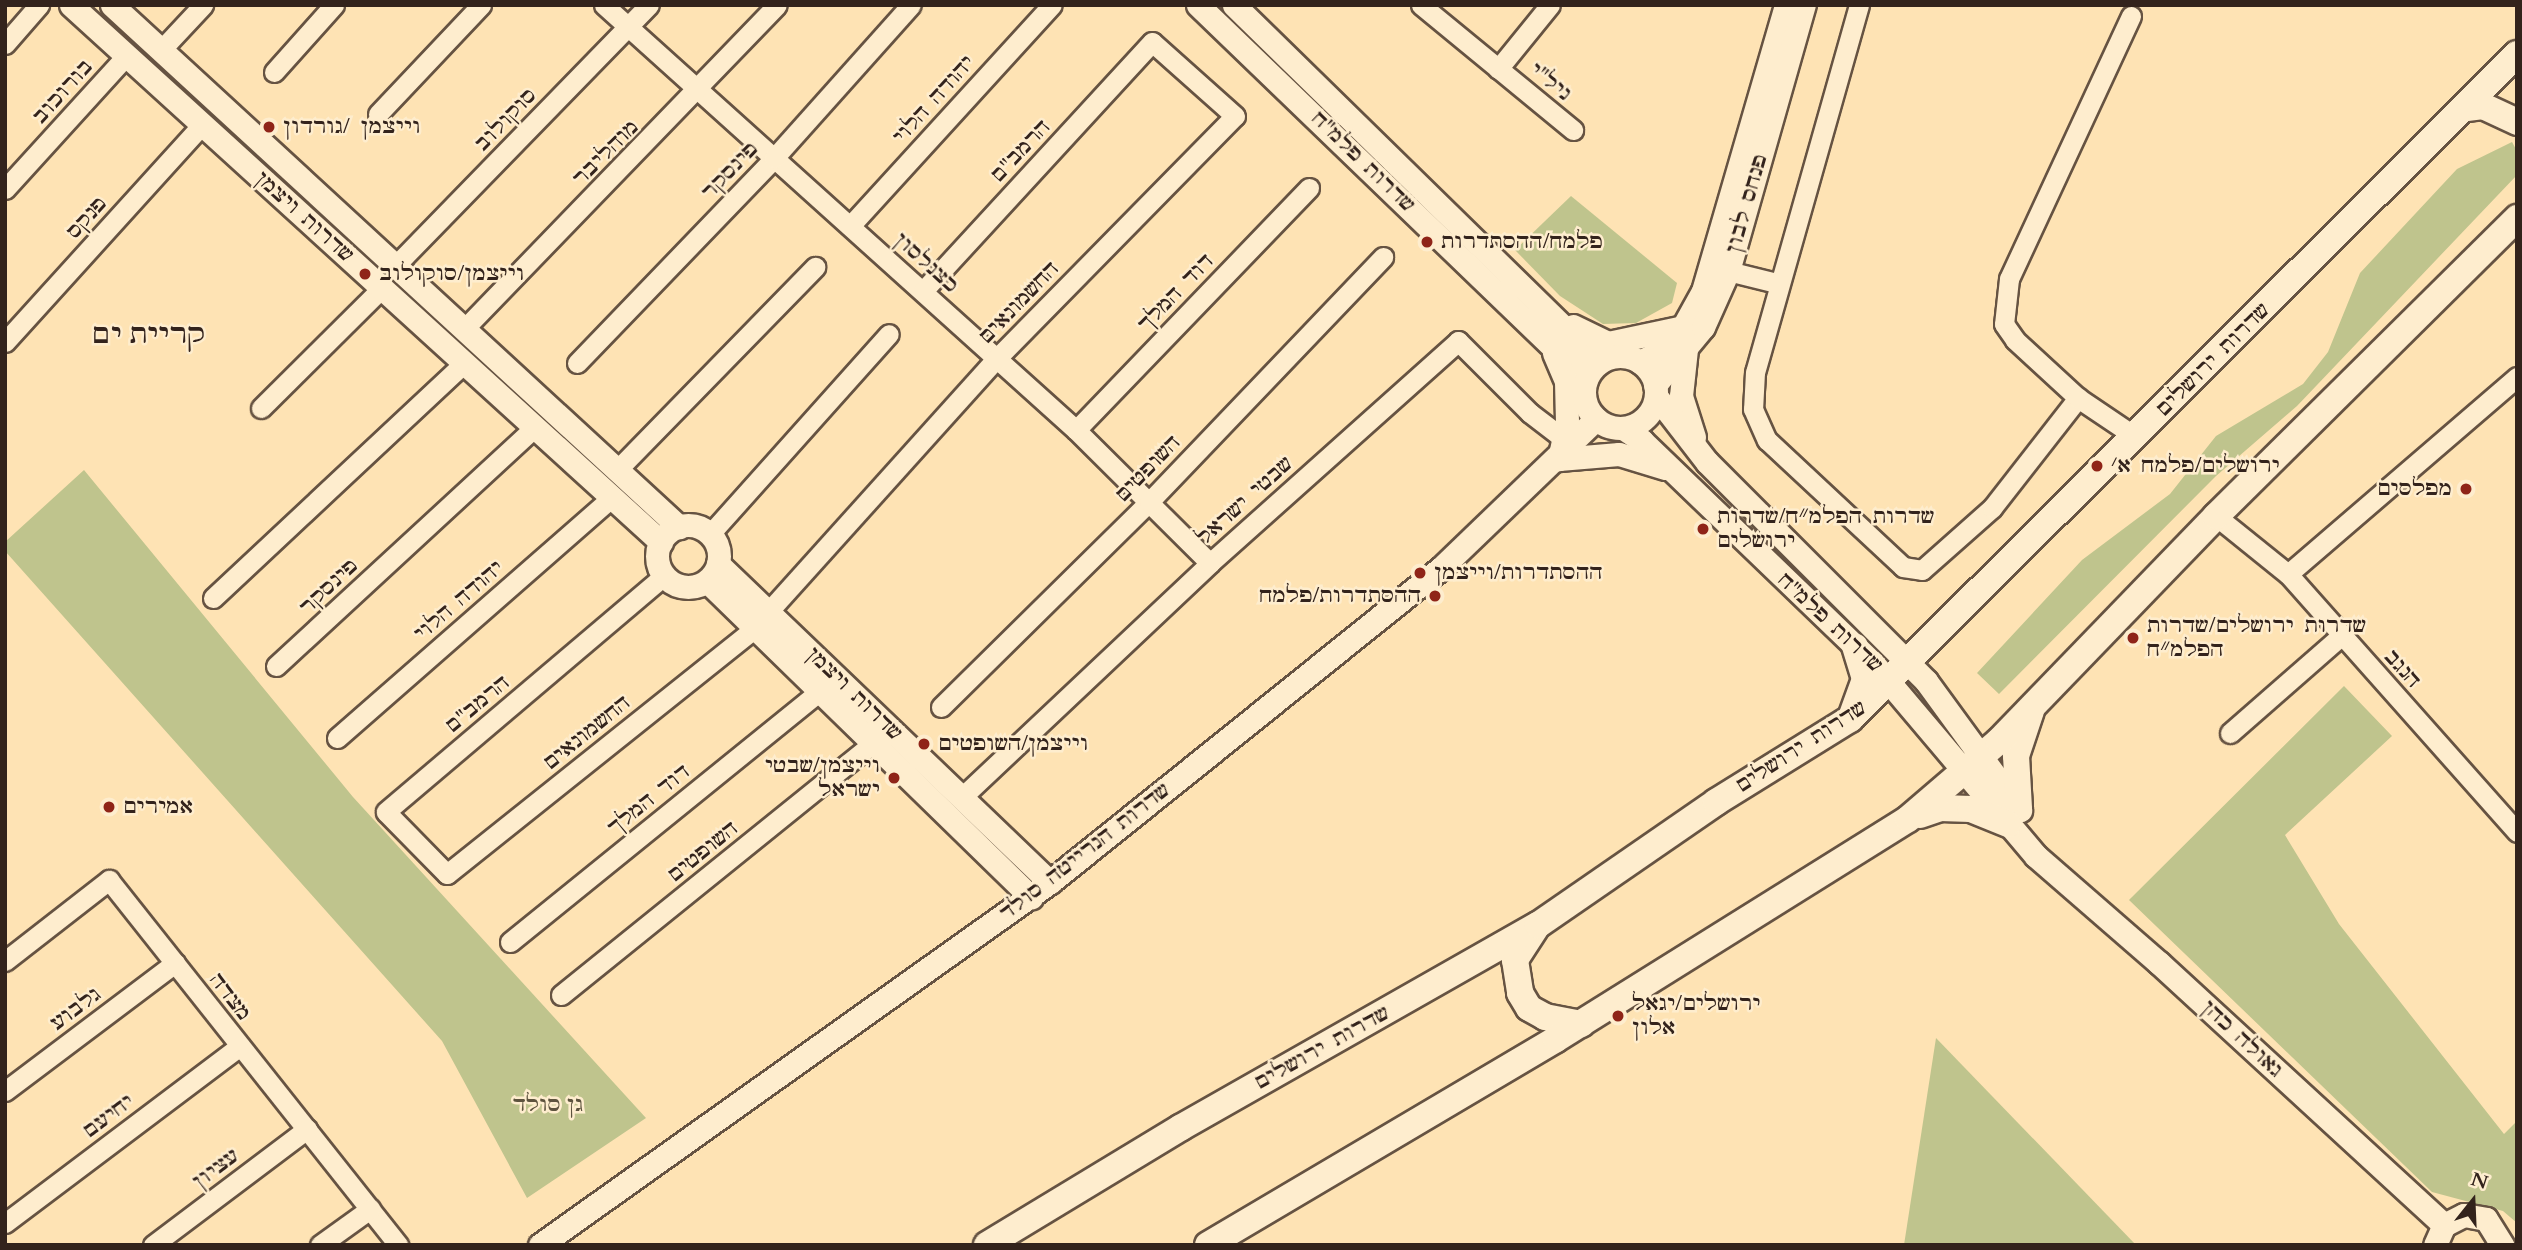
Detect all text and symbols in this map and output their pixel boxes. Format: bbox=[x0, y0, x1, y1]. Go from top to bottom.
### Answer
street label: יהודה הלוי bbox=[889, 52, 979, 148]
street label: בורוכוב bbox=[27, 54, 99, 130]
street label: ניל"י bbox=[1524, 58, 1576, 106]
street label: סוקולוב bbox=[470, 83, 542, 157]
street label: שדרות פלמ"ח bbox=[1308, 108, 1418, 216]
place label: וייצמן /גורדון bbox=[283, 114, 416, 140]
street label: מוהליבר bbox=[568, 115, 644, 191]
street label: הרמב"ם bbox=[986, 115, 1056, 187]
marker: וייצמן /גורדון bbox=[261, 119, 277, 135]
street label: פינסקר bbox=[696, 137, 764, 205]
street label: פנחס לבון bbox=[1722, 154, 1772, 254]
street label: שדרות ויצמן bbox=[251, 168, 357, 266]
street label: פנקס bbox=[62, 192, 112, 244]
street label: כצנלסון bbox=[889, 227, 963, 299]
place label: פלמח/ההסתדרות bbox=[1441, 229, 1603, 255]
marker: פלמח/ההסתדרות bbox=[1419, 234, 1435, 250]
street label: דוד המלך bbox=[1134, 250, 1218, 336]
street label: החשמונאים bbox=[974, 257, 1064, 349]
place label: וייצמן/סוקולוב bbox=[379, 261, 524, 287]
marker: וייצמן/סוקולוב bbox=[357, 266, 373, 282]
street label: שדרות ירושלים bbox=[2153, 300, 2273, 420]
district label: קריית ים bbox=[93, 317, 205, 351]
street label: השופטים bbox=[1110, 430, 1186, 508]
street label: שבטי ישראל bbox=[1194, 453, 1296, 549]
place label: ירושלים/פלמח א׳ bbox=[2111, 453, 2275, 479]
marker: ירושלים/פלמח א׳ bbox=[2089, 458, 2105, 474]
place label: מפלסים bbox=[2377, 476, 2452, 502]
marker: מפלסים bbox=[2458, 481, 2474, 497]
place label: שדרות הפלמ״ח/שדרות ירושלים bbox=[1717, 504, 1929, 554]
marker: שדרות הפלמ״ח/שדרות ירושלים bbox=[1695, 521, 1711, 537]
street label: פינסקר bbox=[295, 554, 363, 620]
street label: יהודה הלוי bbox=[411, 557, 507, 645]
place label: ההסתדרות/וייצמן bbox=[1434, 560, 1603, 586]
marker: ההסתדרות/וייצמן bbox=[1412, 565, 1428, 581]
street label: שדרות פלמ"ח bbox=[1774, 570, 1886, 676]
place label: ההסתדרות/פלמח bbox=[1259, 583, 1421, 609]
marker: ההסתדרות/פלמח bbox=[1427, 588, 1443, 604]
place label: שדרות ירושלים/שדרות הפלמ״ח bbox=[2147, 613, 2361, 663]
marker: שדרות ירושלים/שדרות הפלמ״ח bbox=[2125, 630, 2141, 646]
street label: שדרות ויצמן bbox=[802, 644, 906, 744]
street label: הנגב bbox=[2378, 645, 2426, 693]
street label: הרמב"ם bbox=[441, 670, 515, 738]
street label: החשמונאים bbox=[538, 690, 636, 776]
street label: שדרות ירושלים bbox=[1733, 697, 1869, 797]
place label: וייצמן/השופטים bbox=[938, 731, 1088, 757]
marker: וייצמן/השופטים bbox=[916, 736, 932, 752]
place label: וייצמן/שבטי ישראל bbox=[765, 753, 880, 803]
street label: דוד המלך bbox=[605, 761, 693, 839]
marker: וייצמן/שבטי ישראל bbox=[886, 770, 902, 786]
street label: שדרות הנרייטה סולד bbox=[999, 781, 1171, 923]
place label: אמירים bbox=[123, 794, 193, 820]
marker: אמירים bbox=[101, 799, 117, 815]
street label: השופטים bbox=[663, 816, 743, 888]
street label: מצדה bbox=[204, 968, 256, 1026]
street label: גלבוע bbox=[46, 982, 106, 1036]
place label: ירושלים/יגאל אלון bbox=[1632, 991, 1761, 1041]
street label: גאולה כהן bbox=[2198, 997, 2286, 1081]
street label: שדרות ירושלים bbox=[1252, 1002, 1392, 1094]
marker: ירושלים/יגאל אלון bbox=[1610, 1008, 1626, 1024]
street label: יחיעם bbox=[79, 1089, 139, 1143]
park label: גן סולד bbox=[513, 1092, 583, 1118]
street label: עציון bbox=[188, 1143, 244, 1195]
north arrow bbox=[2438, 1166, 2508, 1236]
text: N bbox=[2468, 1166, 2491, 1196]

